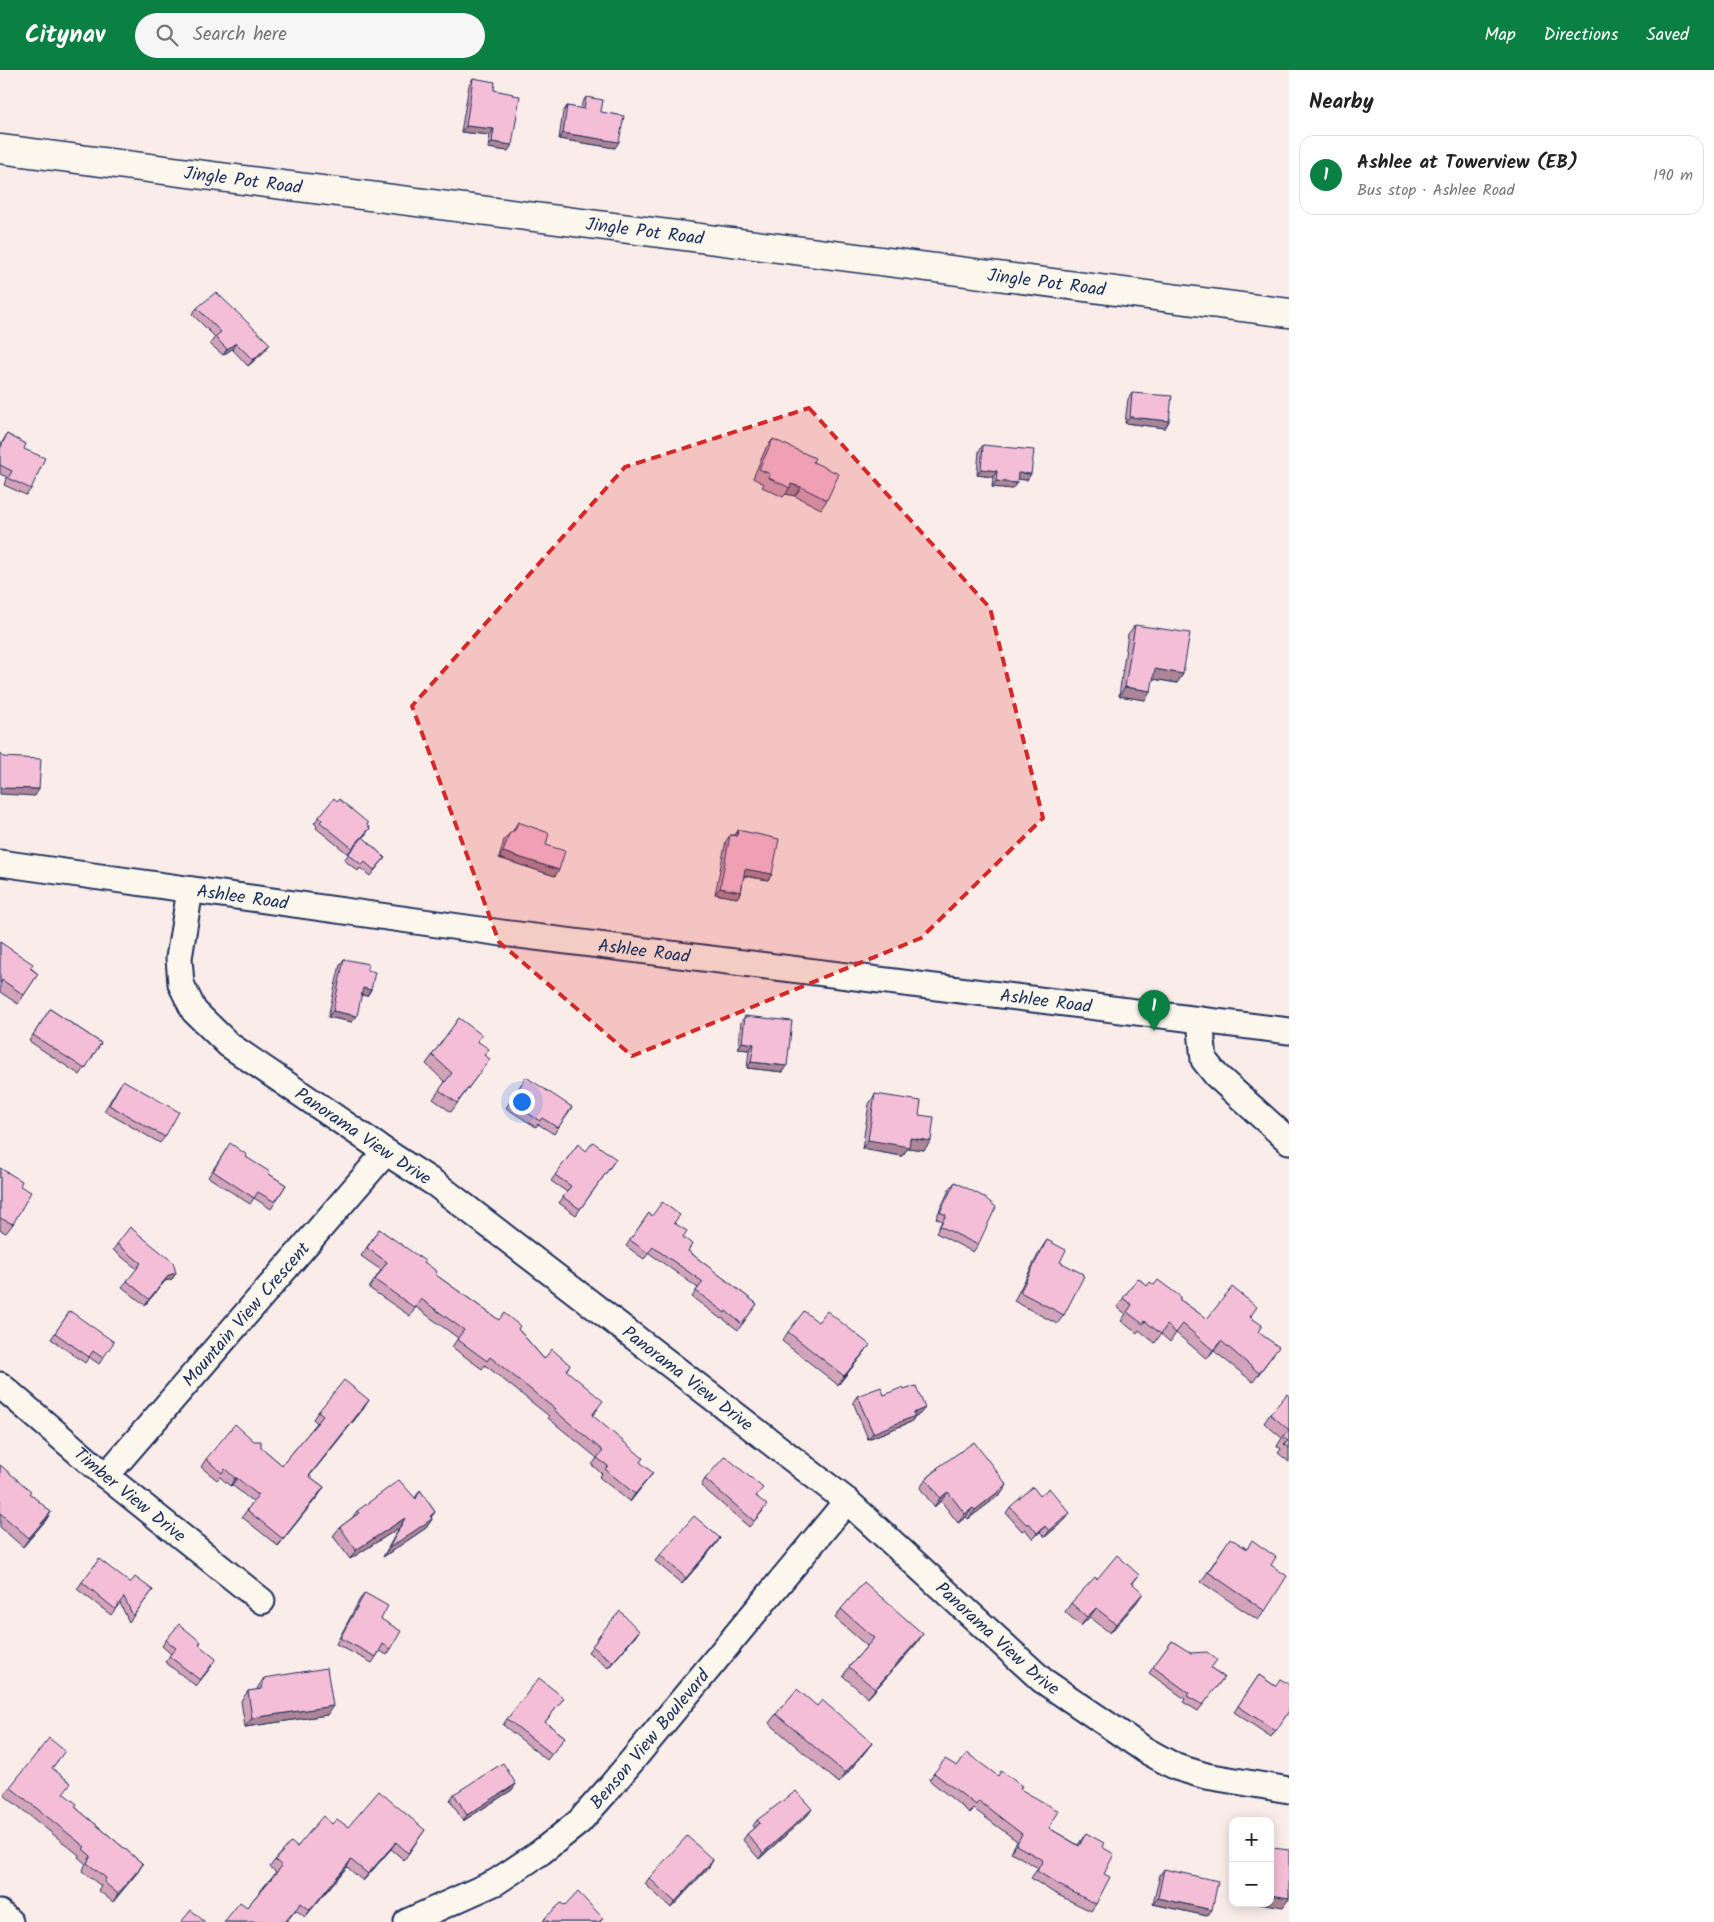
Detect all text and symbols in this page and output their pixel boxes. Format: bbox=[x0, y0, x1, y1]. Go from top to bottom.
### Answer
search box bbox=[135, 13, 485, 58]
text: Citynav bbox=[25, 16, 105, 55]
text: Search here bbox=[193, 20, 287, 50]
icon: search bbox=[153, 21, 181, 49]
text: Map bbox=[1484, 21, 1516, 50]
text: Directions bbox=[1544, 21, 1618, 50]
text: Saved bbox=[1646, 21, 1689, 50]
text: Nearby bbox=[1309, 86, 1374, 119]
text: Ashlee at Towerview (EB) bbox=[1357, 148, 1578, 178]
street label: Jingle Pot Road bbox=[182, 160, 305, 203]
text: 1 bbox=[1324, 163, 1328, 188]
text: 190 m bbox=[1653, 163, 1693, 188]
text: Bus stop · Ashlee Road bbox=[1357, 178, 1515, 203]
street label: Jingle Pot Road bbox=[584, 211, 706, 255]
street label: Jingle Pot Road bbox=[986, 262, 1108, 306]
street label: Ashlee Road bbox=[195, 878, 291, 919]
street label: Ashlee Road bbox=[596, 932, 692, 972]
street label: Ashlee Road bbox=[998, 982, 1094, 1022]
pin: 1 bbox=[1138, 990, 1170, 1031]
street label: Panorama View Drive bbox=[288, 1081, 437, 1194]
your location bbox=[509, 1089, 535, 1115]
street label: Mountain View Crescent bbox=[176, 1235, 319, 1394]
street label: Panorama View Drive bbox=[615, 1319, 759, 1440]
street label: Timber View Drive bbox=[66, 1441, 192, 1551]
street label: Panorama View Drive bbox=[928, 1575, 1065, 1704]
street label: Benson View Boulevard bbox=[584, 1663, 719, 1817]
map controls bbox=[1229, 1817, 1274, 1907]
button: + bbox=[1229, 1817, 1274, 1862]
button: − bbox=[1229, 1862, 1274, 1907]

